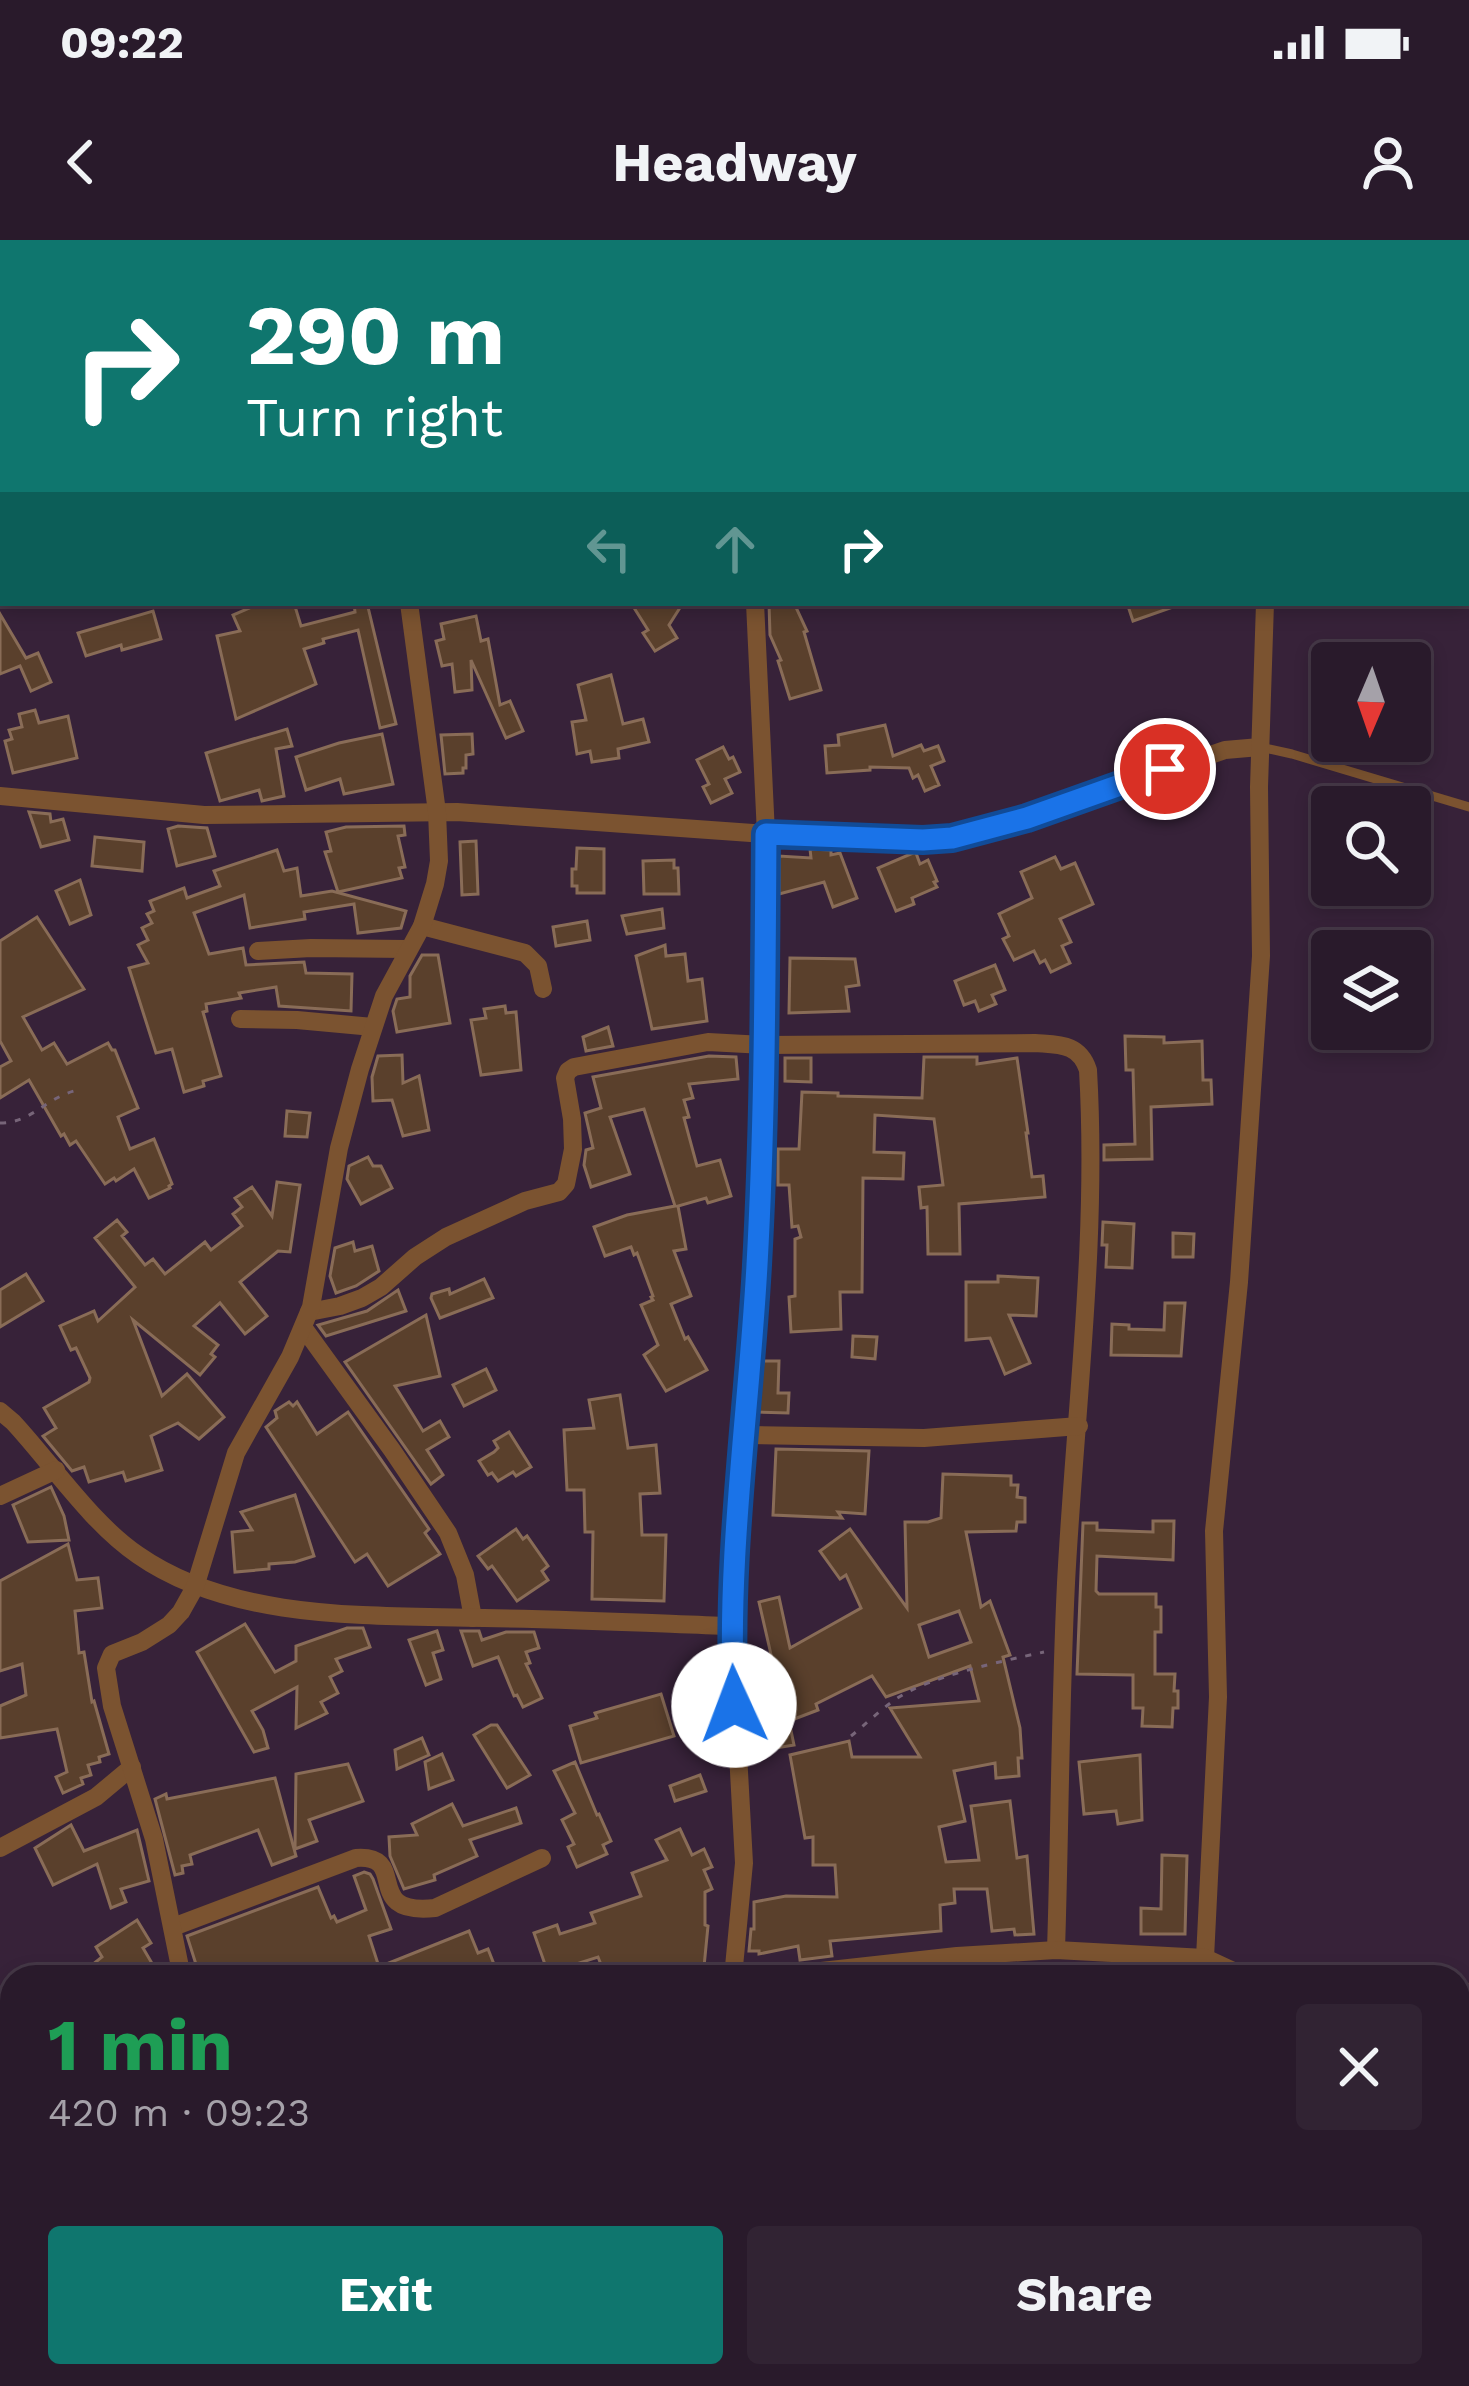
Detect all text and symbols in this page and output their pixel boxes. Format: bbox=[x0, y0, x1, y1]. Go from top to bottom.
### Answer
text: 09:22 bbox=[60, 16, 184, 69]
icon: back bbox=[48, 129, 114, 195]
icon: person bbox=[1355, 129, 1421, 195]
text: Headway bbox=[612, 131, 857, 194]
text: 290 m bbox=[246, 286, 505, 384]
icon: right bbox=[48, 288, 204, 444]
text: Turn right bbox=[246, 386, 503, 449]
icon: left bbox=[576, 516, 642, 582]
icon: ahead bbox=[702, 516, 768, 582]
icon: right bbox=[828, 516, 894, 582]
north arrow bbox=[1311, 642, 1431, 762]
map controls bbox=[1311, 642, 1431, 1050]
pin bbox=[1114, 718, 1216, 820]
icon: arrive bbox=[1132, 736, 1198, 802]
button: search bbox=[1311, 786, 1431, 906]
button: layers bbox=[1311, 930, 1431, 1050]
position arrow bbox=[671, 1642, 797, 1768]
text: 1 min bbox=[48, 2003, 233, 2087]
button: close bbox=[1296, 2004, 1422, 2130]
text: 420 m · 09:23 bbox=[48, 2090, 310, 2135]
button: Exit bbox=[48, 2226, 723, 2364]
button: Share bbox=[747, 2226, 1422, 2364]

